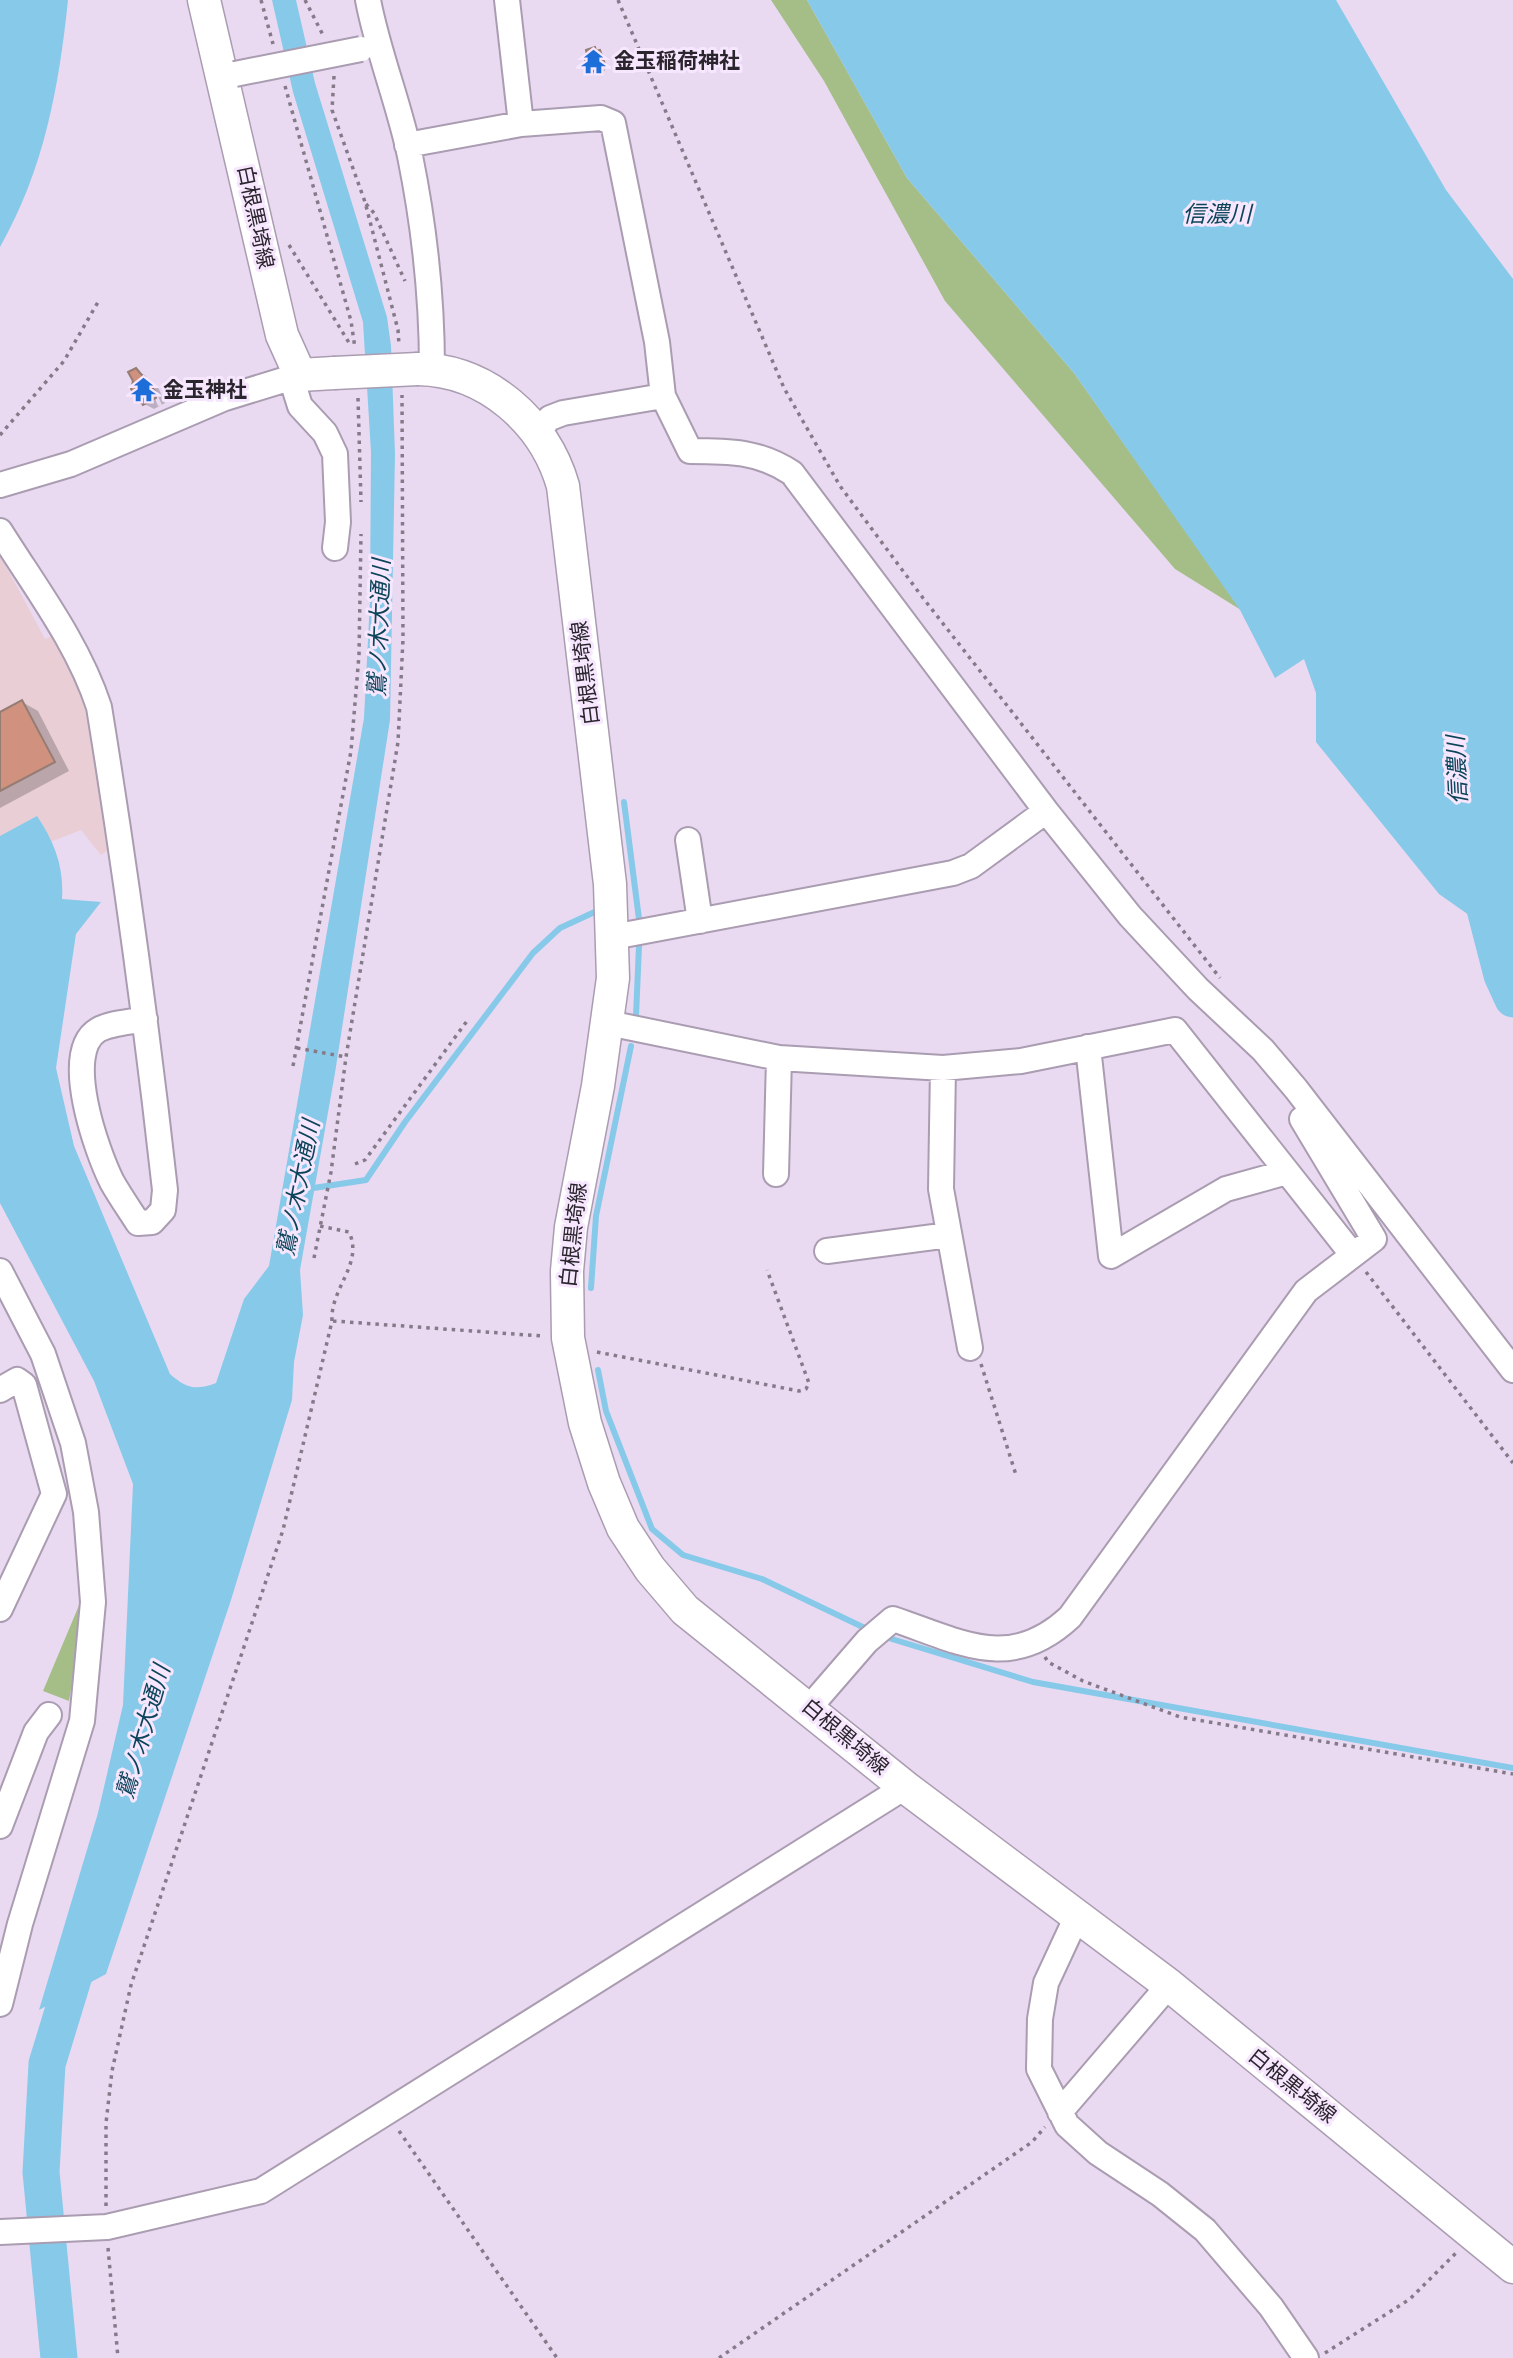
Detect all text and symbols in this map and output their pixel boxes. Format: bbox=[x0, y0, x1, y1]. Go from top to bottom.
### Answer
temple icon: 金玉稲荷神社 bbox=[580, 47, 608, 75]
place label: 金玉稲荷神社 bbox=[614, 49, 740, 74]
street label: 白根黒埼線 bbox=[232, 163, 278, 271]
water label: 信濃川 bbox=[1183, 201, 1255, 229]
temple icon: 金玉神社 bbox=[129, 376, 157, 404]
place label: 金玉神社 bbox=[163, 378, 247, 403]
water label: 鷲ノ木大通川 bbox=[364, 556, 397, 697]
street label: 白根黒埼線 bbox=[567, 619, 605, 727]
water label: 信濃川 bbox=[1442, 732, 1474, 805]
water label: 鷲ノ木大通川 bbox=[272, 1115, 326, 1258]
street label: 白根黒埼線 bbox=[556, 1181, 592, 1289]
water label: 鷲ノ木大通川 bbox=[112, 1659, 177, 1802]
street label: 白根黒埼線 bbox=[797, 1694, 893, 1780]
street label: 白根黒埼線 bbox=[1243, 2043, 1341, 2129]

